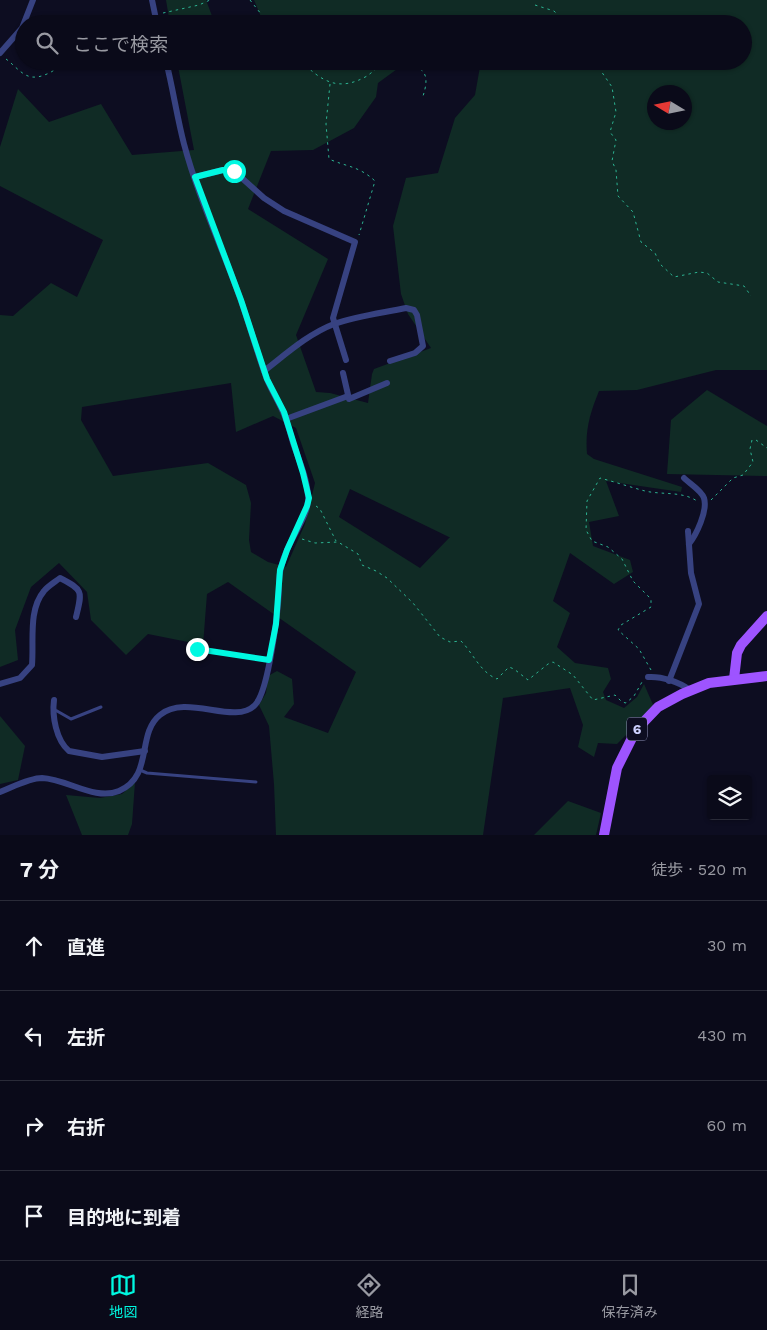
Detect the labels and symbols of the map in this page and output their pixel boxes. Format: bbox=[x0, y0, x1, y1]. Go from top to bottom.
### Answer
north arrow bbox=[647, 85, 692, 130]
route start bbox=[223, 160, 246, 183]
route end bbox=[186, 638, 209, 661]
road number: 6 bbox=[627, 718, 647, 741]

